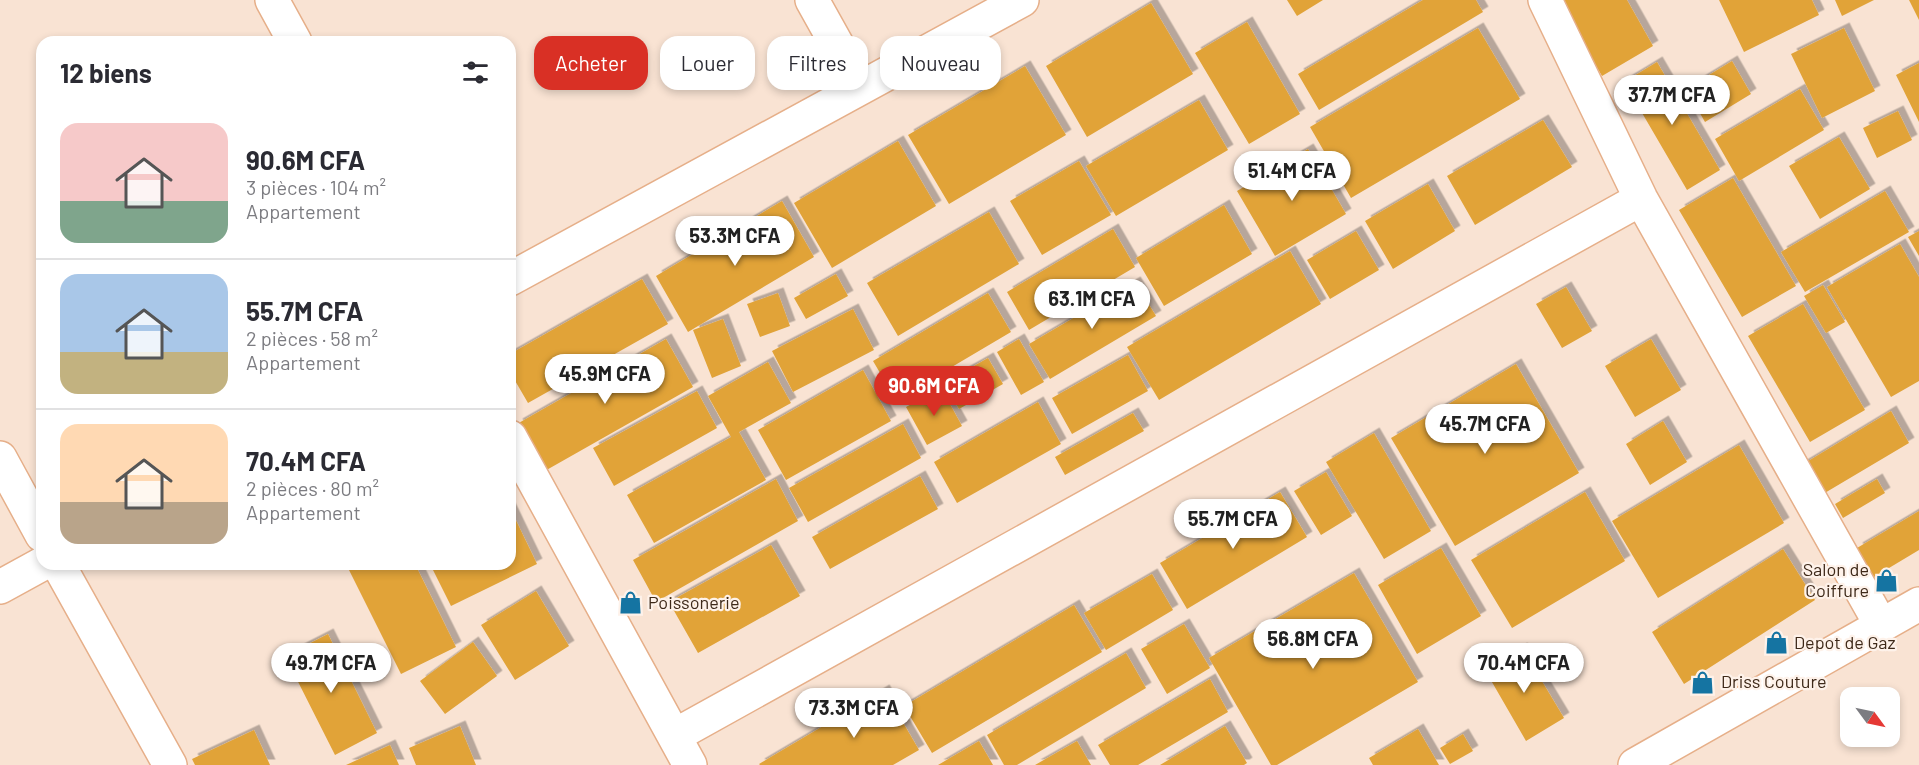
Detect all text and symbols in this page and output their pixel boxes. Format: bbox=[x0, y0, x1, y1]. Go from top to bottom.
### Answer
chip: Acheter bbox=[534, 36, 648, 90]
chip: Louer bbox=[660, 36, 755, 90]
chip: Filtres bbox=[767, 36, 868, 90]
chip: Nouveau bbox=[880, 36, 1001, 90]
icon: filters bbox=[459, 56, 492, 89]
text: 12 biens bbox=[60, 57, 152, 88]
pin: 37.7M CFA bbox=[1603, 75, 1741, 126]
text: 37.7M CFA bbox=[1628, 82, 1716, 106]
text: 90.6M CFA bbox=[246, 144, 365, 175]
icon: home bbox=[108, 147, 180, 219]
pin: 51.4M CFA bbox=[1223, 151, 1361, 202]
text: 51.4M CFA bbox=[1248, 158, 1336, 182]
text: 3 pièces · 104 m² bbox=[246, 175, 386, 199]
text: Appartement bbox=[246, 199, 361, 223]
pin: 53.3M CFA bbox=[666, 216, 804, 267]
text: 53.3M CFA bbox=[689, 223, 781, 247]
pin: 63.1M CFA bbox=[1023, 279, 1161, 330]
text: 63.1M CFA bbox=[1048, 286, 1136, 310]
text: 55.7M CFA bbox=[246, 295, 364, 326]
icon: home bbox=[108, 298, 180, 370]
text: 2 pièces · 58 m² bbox=[246, 326, 378, 350]
text: Appartement bbox=[246, 350, 361, 374]
pin: 45.9M CFA bbox=[536, 354, 674, 405]
text: 45.9M CFA bbox=[559, 361, 651, 385]
pin: 90.6M CFA bbox=[865, 366, 1003, 417]
text: 90.6M CFA bbox=[888, 373, 980, 397]
pin: 45.7M CFA bbox=[1416, 404, 1554, 455]
text: 45.7M CFA bbox=[1439, 411, 1531, 435]
text: 70.4M CFA bbox=[246, 445, 366, 476]
icon: home bbox=[108, 448, 180, 520]
text: 2 pièces · 80 m² bbox=[246, 476, 379, 500]
pin: 55.7M CFA bbox=[1164, 499, 1302, 550]
text: Appartement bbox=[246, 500, 361, 524]
text: 55.7M CFA bbox=[1188, 506, 1278, 530]
place label: Salon de Coiffure bbox=[1803, 558, 1869, 601]
shop icon: Salon de Coiffure bbox=[1874, 567, 1900, 593]
shop icon: Poissonerie bbox=[617, 590, 643, 616]
place label: Poissonerie bbox=[648, 591, 740, 613]
pin: 56.8M CFA bbox=[1244, 619, 1382, 670]
text: 56.8M CFA bbox=[1267, 626, 1359, 650]
shop icon: Depot de Gaz bbox=[1763, 630, 1789, 656]
place label: Depot de Gaz bbox=[1794, 631, 1896, 653]
pin: 49.7M CFA bbox=[262, 643, 400, 694]
pin: 70.4M CFA bbox=[1455, 643, 1593, 694]
text: 49.7M CFA bbox=[285, 650, 377, 674]
text: 70.4M CFA bbox=[1478, 650, 1570, 674]
shop icon: Driss Couture bbox=[1690, 669, 1716, 695]
place label: Driss Couture bbox=[1721, 670, 1827, 692]
north arrow bbox=[1840, 687, 1900, 747]
map controls bbox=[1840, 687, 1900, 747]
pin: 73.3M CFA bbox=[785, 688, 923, 739]
text: 73.3M CFA bbox=[809, 695, 899, 719]

